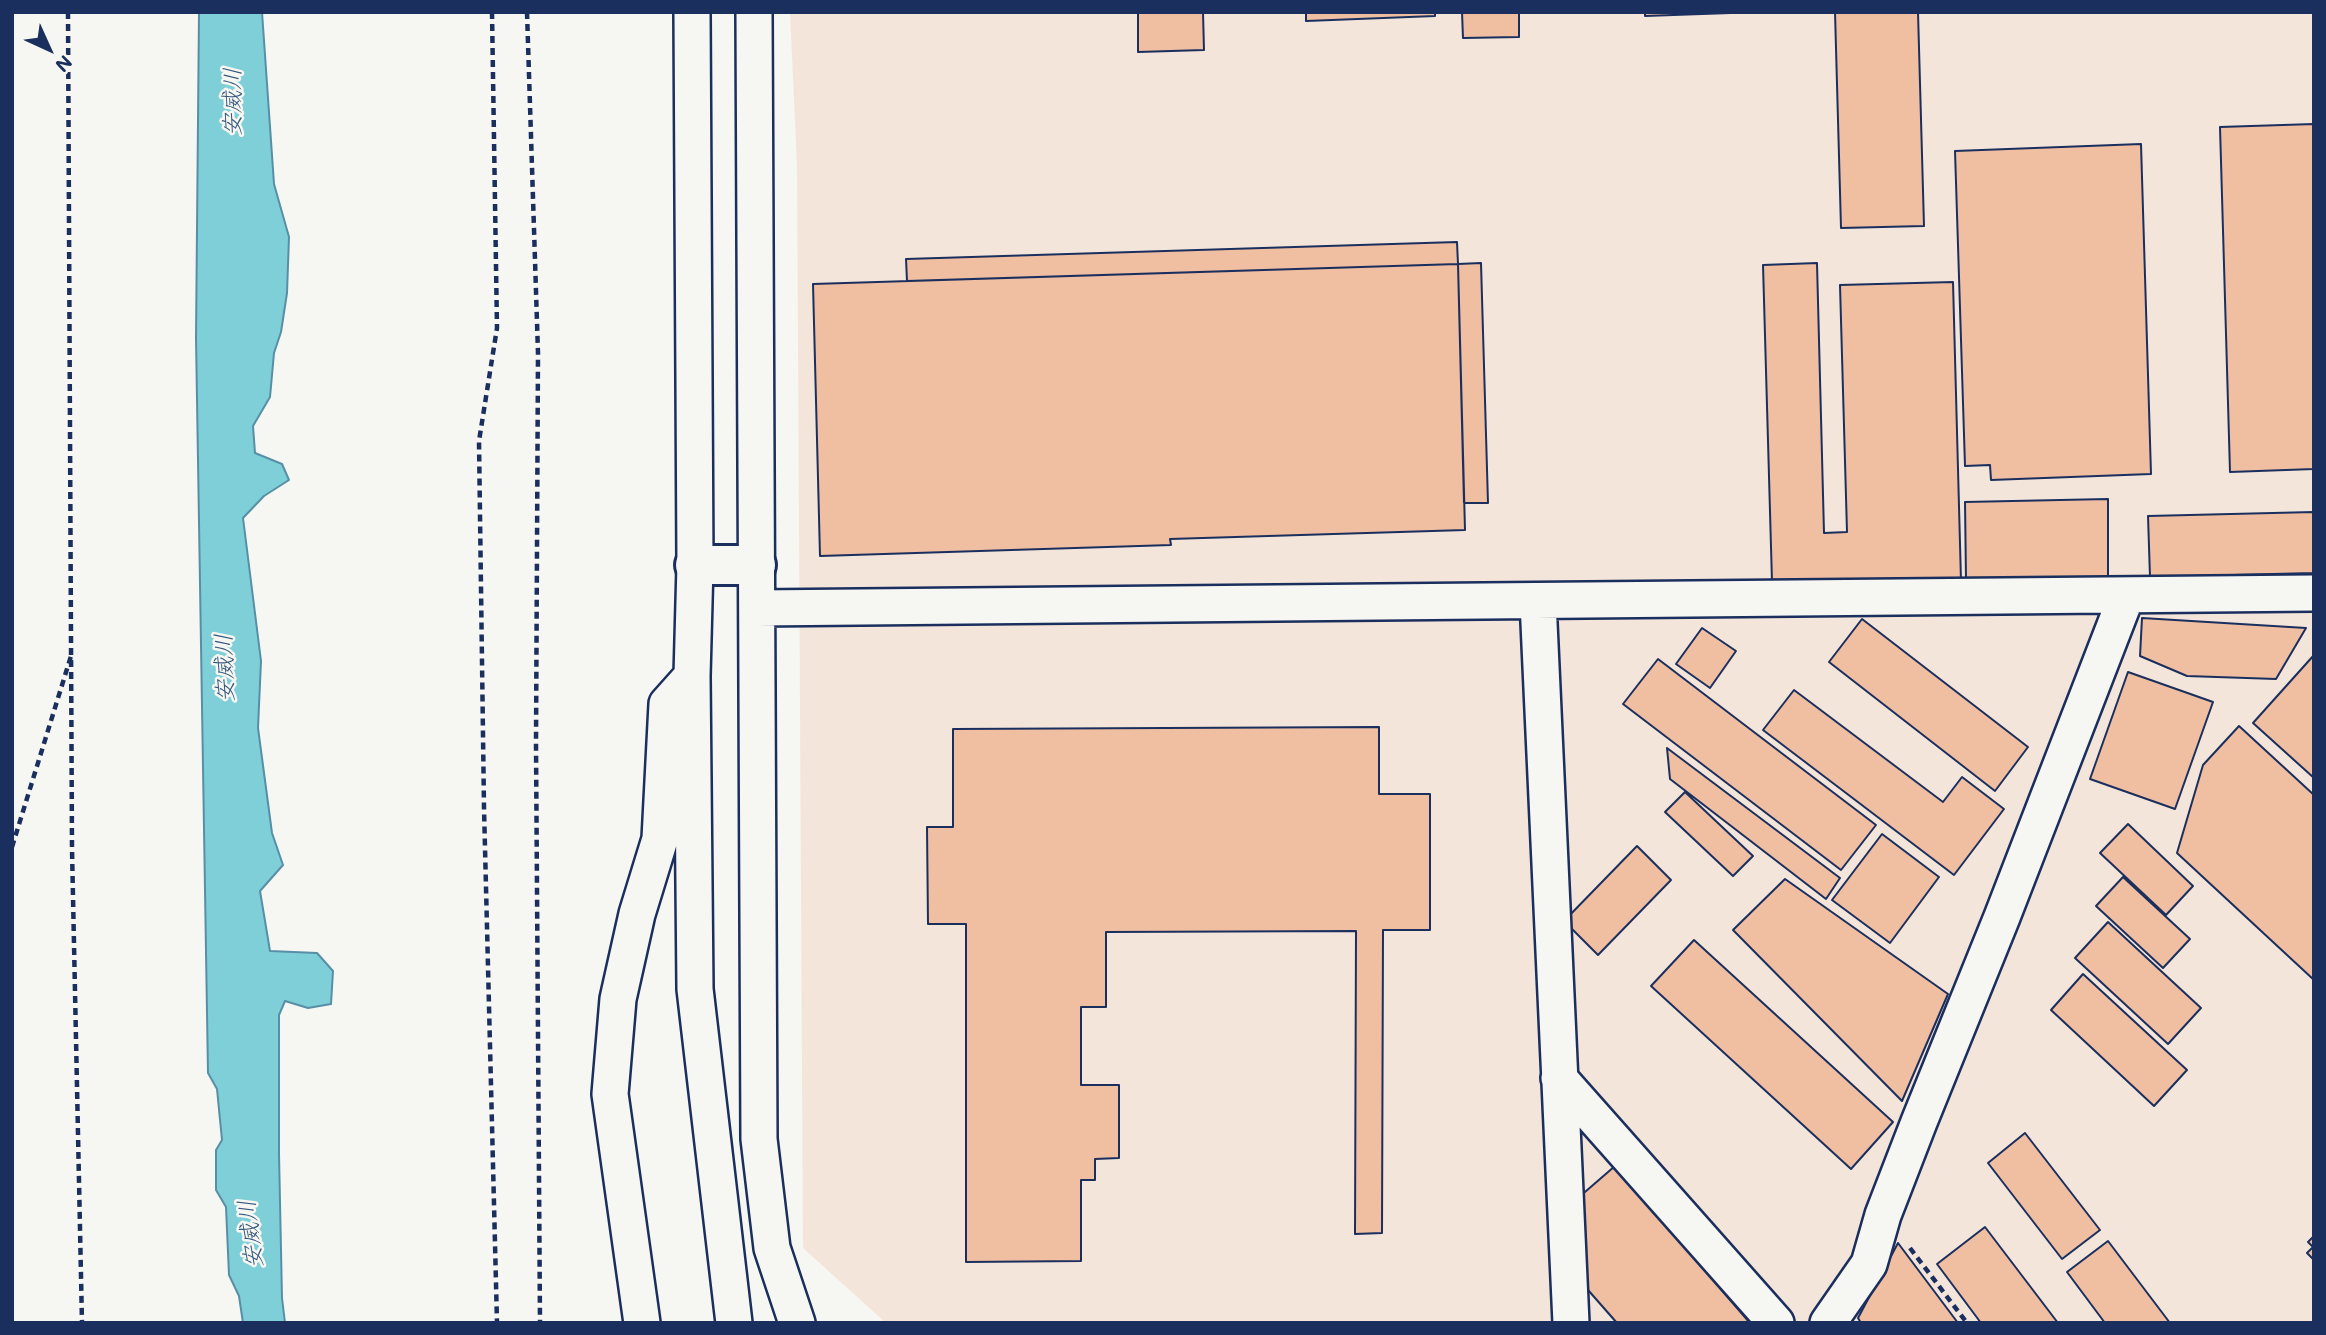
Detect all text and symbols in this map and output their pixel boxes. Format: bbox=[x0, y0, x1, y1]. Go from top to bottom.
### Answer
north arrow bbox=[14, 14, 84, 84]
text: N bbox=[50, 50, 78, 78]
water label: 安威川 bbox=[219, 68, 247, 136]
water label: 安威川 bbox=[210, 633, 240, 703]
water label: 安威川 bbox=[233, 1198, 269, 1270]

